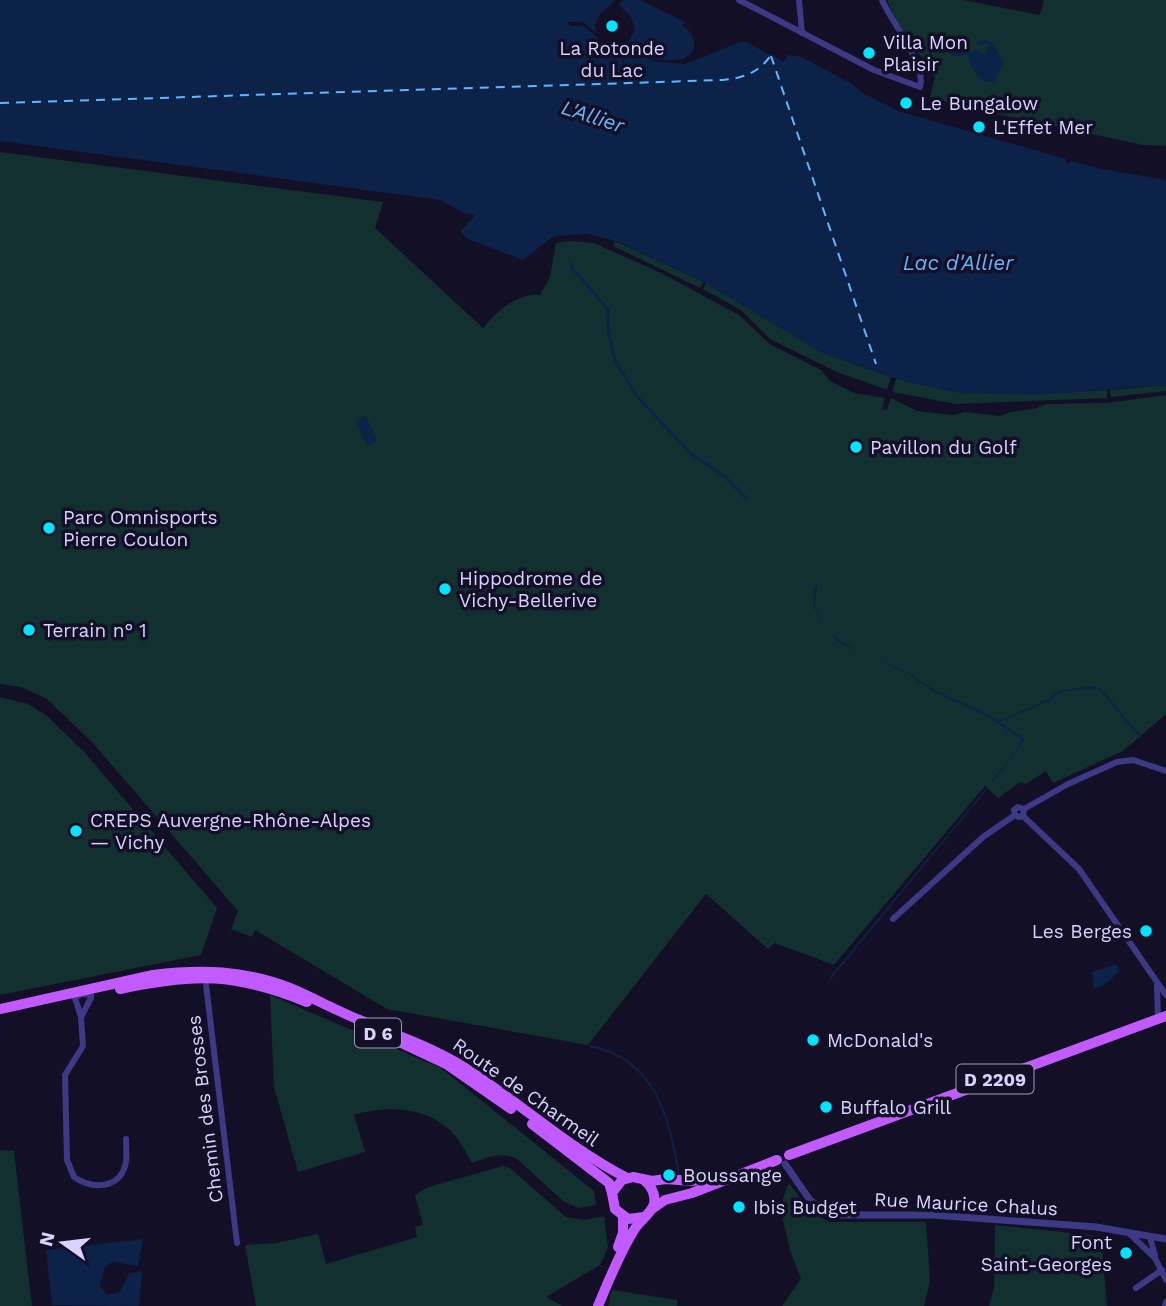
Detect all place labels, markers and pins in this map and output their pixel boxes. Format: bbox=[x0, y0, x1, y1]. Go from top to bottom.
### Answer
marker: La Rotonde du Lac bbox=[604, 18, 620, 34]
place label: Villa Mon Plaisir bbox=[883, 31, 968, 76]
place label: La Rotonde du Lac bbox=[559, 37, 665, 82]
marker: Villa Mon Plaisir bbox=[861, 45, 877, 61]
place label: Le Bungalow bbox=[920, 92, 1038, 115]
marker: Le Bungalow bbox=[898, 95, 914, 111]
place label: L'Effet Mer bbox=[993, 116, 1093, 139]
marker: L'Effet Mer bbox=[971, 119, 987, 135]
place label: Pavillon du Golf bbox=[870, 436, 1017, 459]
marker: Pavillon du Golf bbox=[848, 439, 864, 455]
place label: Parc Omnisports Pierre Coulon bbox=[63, 506, 217, 551]
marker: Parc Omnisports Pierre Coulon bbox=[41, 520, 57, 536]
place label: Hippodrome de Vichy-Bellerive bbox=[459, 567, 602, 612]
marker: Hippodrome de Vichy-Bellerive bbox=[437, 581, 453, 597]
place label: Terrain n° 1 bbox=[43, 619, 147, 642]
marker: Terrain n° 1 bbox=[21, 622, 37, 638]
place label: CREPS Auvergne-Rhône-Alpes — Vichy bbox=[90, 809, 371, 854]
marker: CREPS Auvergne-Rhône-Alpes — Vichy bbox=[68, 823, 84, 839]
place label: Les Berges bbox=[1032, 920, 1132, 943]
marker: Les Berges bbox=[1138, 923, 1154, 939]
place label: McDonald's bbox=[827, 1029, 933, 1052]
marker: McDonald's bbox=[805, 1032, 821, 1048]
place label: Buffalo Grill bbox=[840, 1096, 951, 1119]
marker: Buffalo Grill bbox=[818, 1099, 834, 1115]
place label: Boussange bbox=[683, 1164, 782, 1187]
marker: Boussange bbox=[661, 1167, 677, 1183]
place label: Ibis Budget bbox=[753, 1196, 857, 1219]
marker: Ibis Budget bbox=[731, 1199, 747, 1215]
place label: Font Saint-Georges bbox=[981, 1231, 1112, 1276]
marker: Font Saint-Georges bbox=[1118, 1245, 1134, 1261]

